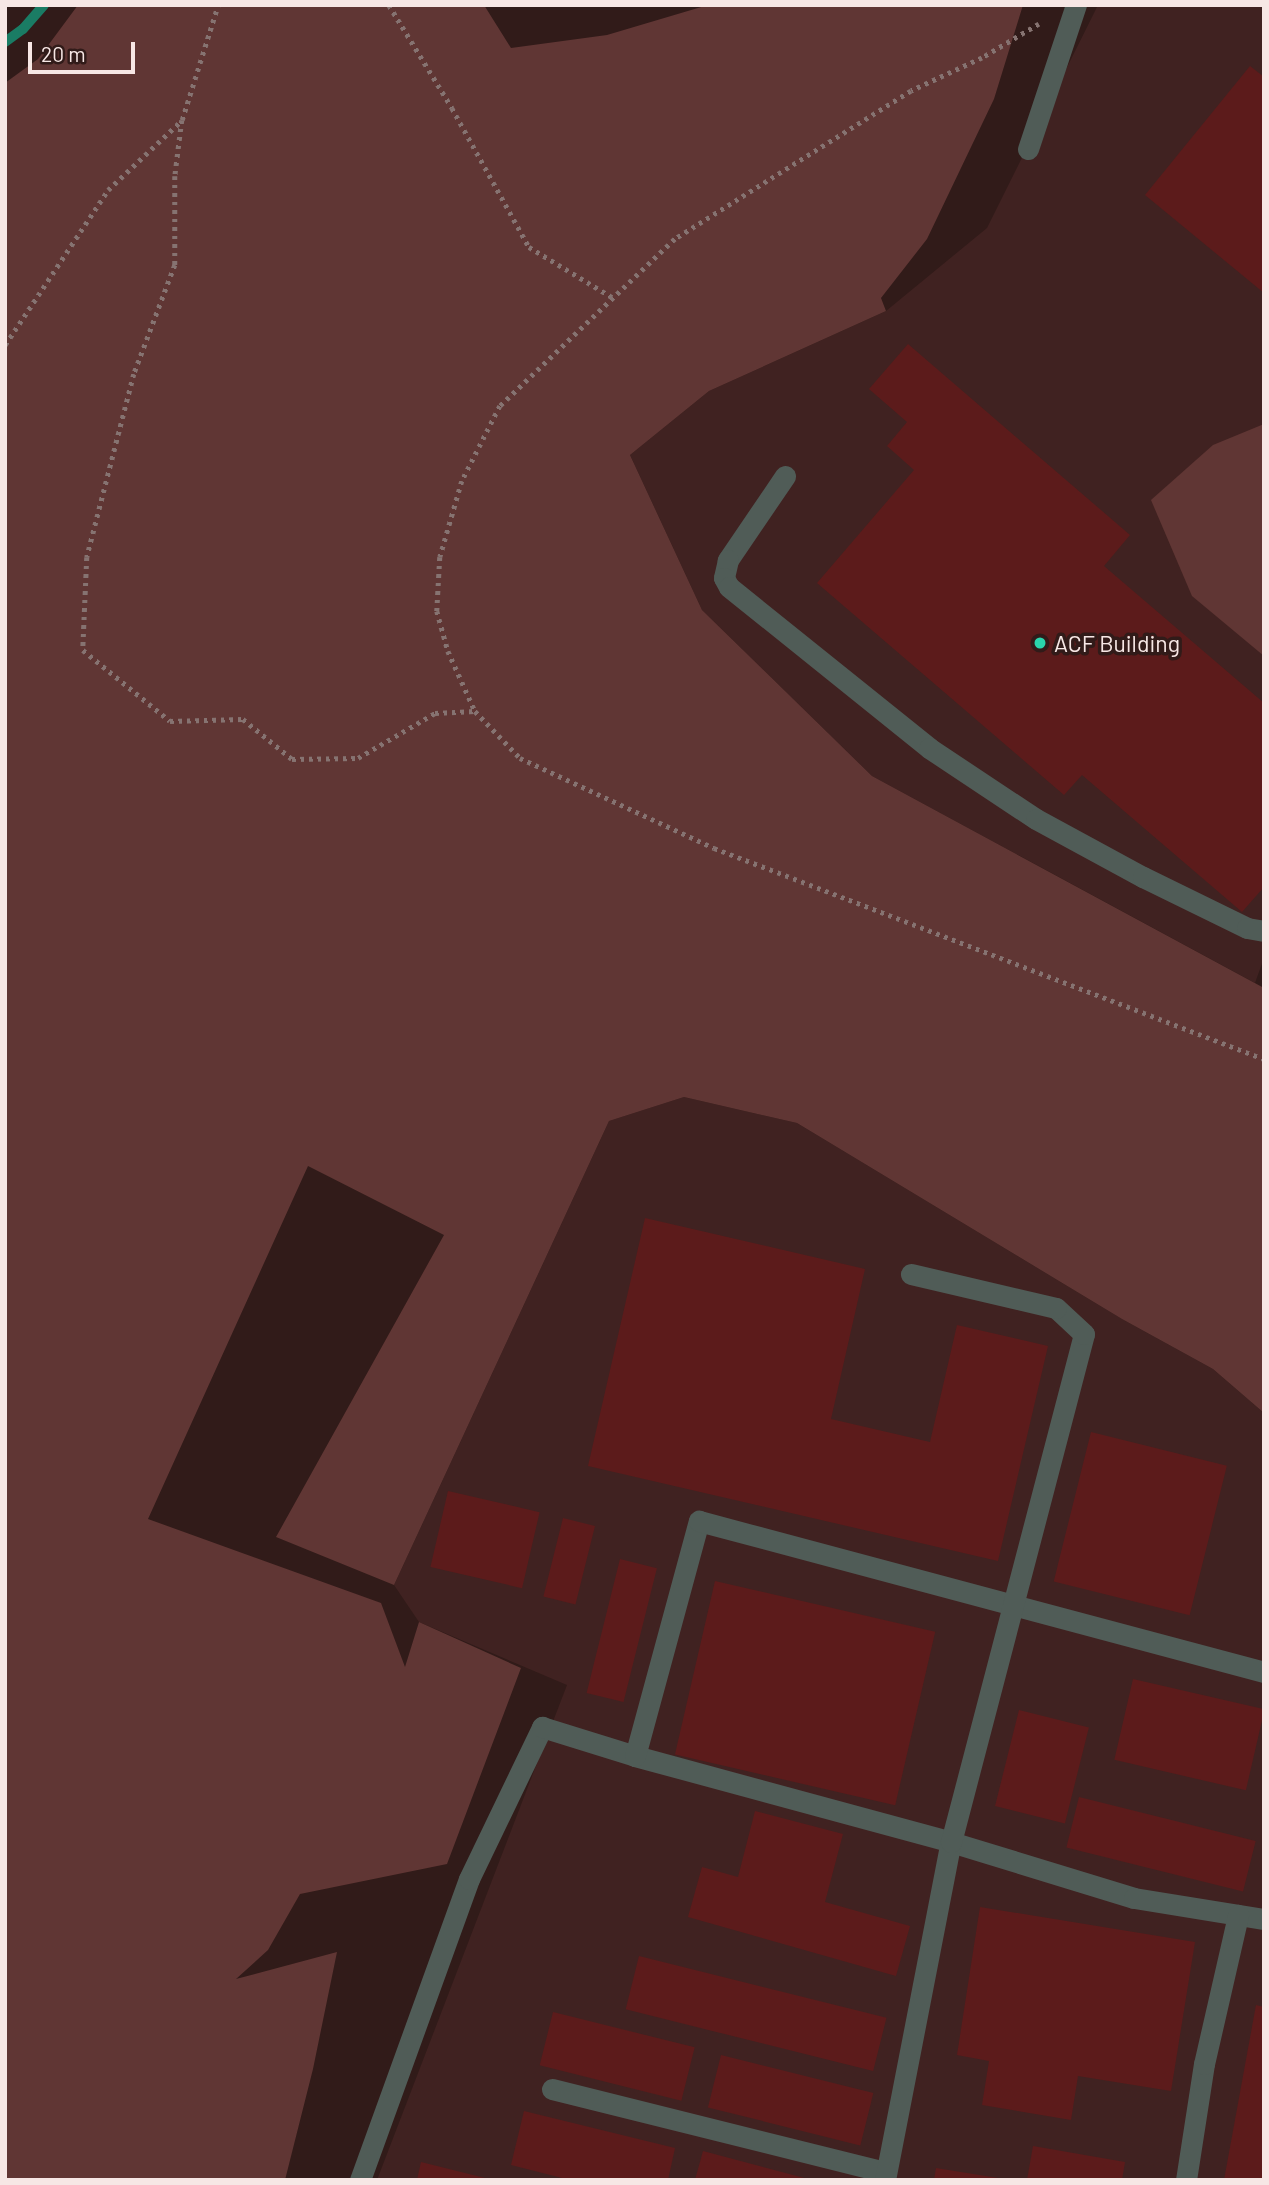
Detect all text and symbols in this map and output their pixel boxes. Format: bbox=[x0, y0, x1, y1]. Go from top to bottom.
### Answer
scale bar bbox=[32, 28, 138, 72]
text: 20 m bbox=[41, 41, 86, 66]
place label: ACF Building bbox=[1054, 629, 1180, 657]
marker: ACF Building bbox=[1032, 635, 1048, 651]

